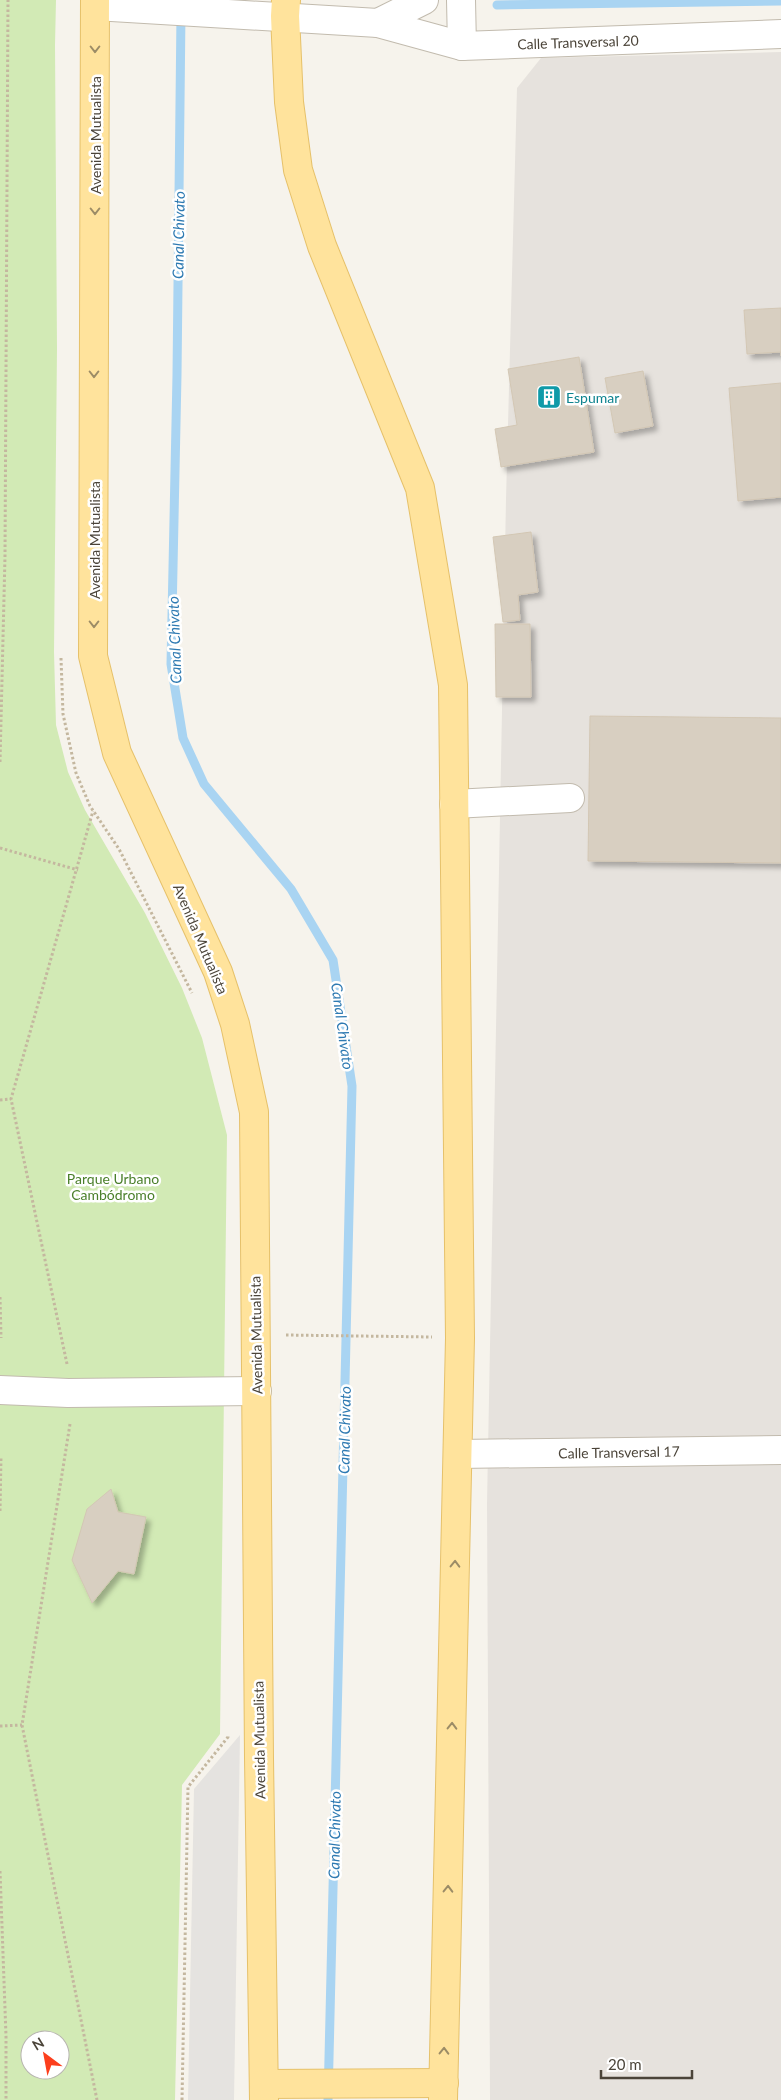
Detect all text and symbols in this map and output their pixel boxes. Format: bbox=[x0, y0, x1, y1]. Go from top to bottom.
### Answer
street label: Calle Transversal 20 bbox=[517, 31, 639, 53]
one-way arrow bbox=[90, 45, 100, 53]
street label: Avenida Mutualista bbox=[87, 76, 104, 194]
water label: Canal Chivato bbox=[168, 191, 188, 279]
one-way arrow bbox=[90, 208, 100, 215]
one-way arrow bbox=[89, 370, 99, 378]
building icon: Espumar bbox=[536, 384, 562, 410]
place label: Espumar bbox=[566, 389, 619, 406]
street label: Avenida Mutualista bbox=[86, 481, 103, 599]
water label: Canal Chivato bbox=[163, 596, 185, 684]
one-way arrow bbox=[89, 620, 99, 628]
street label: Avenida Mutualista bbox=[170, 881, 232, 997]
water label: Canal Chivato bbox=[328, 981, 358, 1071]
park label: Parque Urbano Cambódromo bbox=[67, 1170, 159, 1203]
street label: Avenida Mutualista bbox=[246, 1276, 266, 1394]
water label: Canal Chivato bbox=[334, 1386, 354, 1474]
street label: Calle Transversal 17 bbox=[558, 1442, 680, 1462]
one-way arrow bbox=[450, 1560, 460, 1568]
street label: Avenida Mutualista bbox=[249, 1681, 269, 1799]
one-way arrow bbox=[446, 1722, 457, 1730]
water label: Canal Chivato bbox=[324, 1791, 344, 1879]
one-way arrow bbox=[443, 1885, 453, 1892]
north arrow bbox=[20, 2030, 70, 2080]
text: N bbox=[29, 2033, 47, 2054]
one-way arrow bbox=[439, 2047, 450, 2055]
scale bar bbox=[601, 2048, 692, 2080]
text: 20 m bbox=[608, 2055, 642, 2073]

